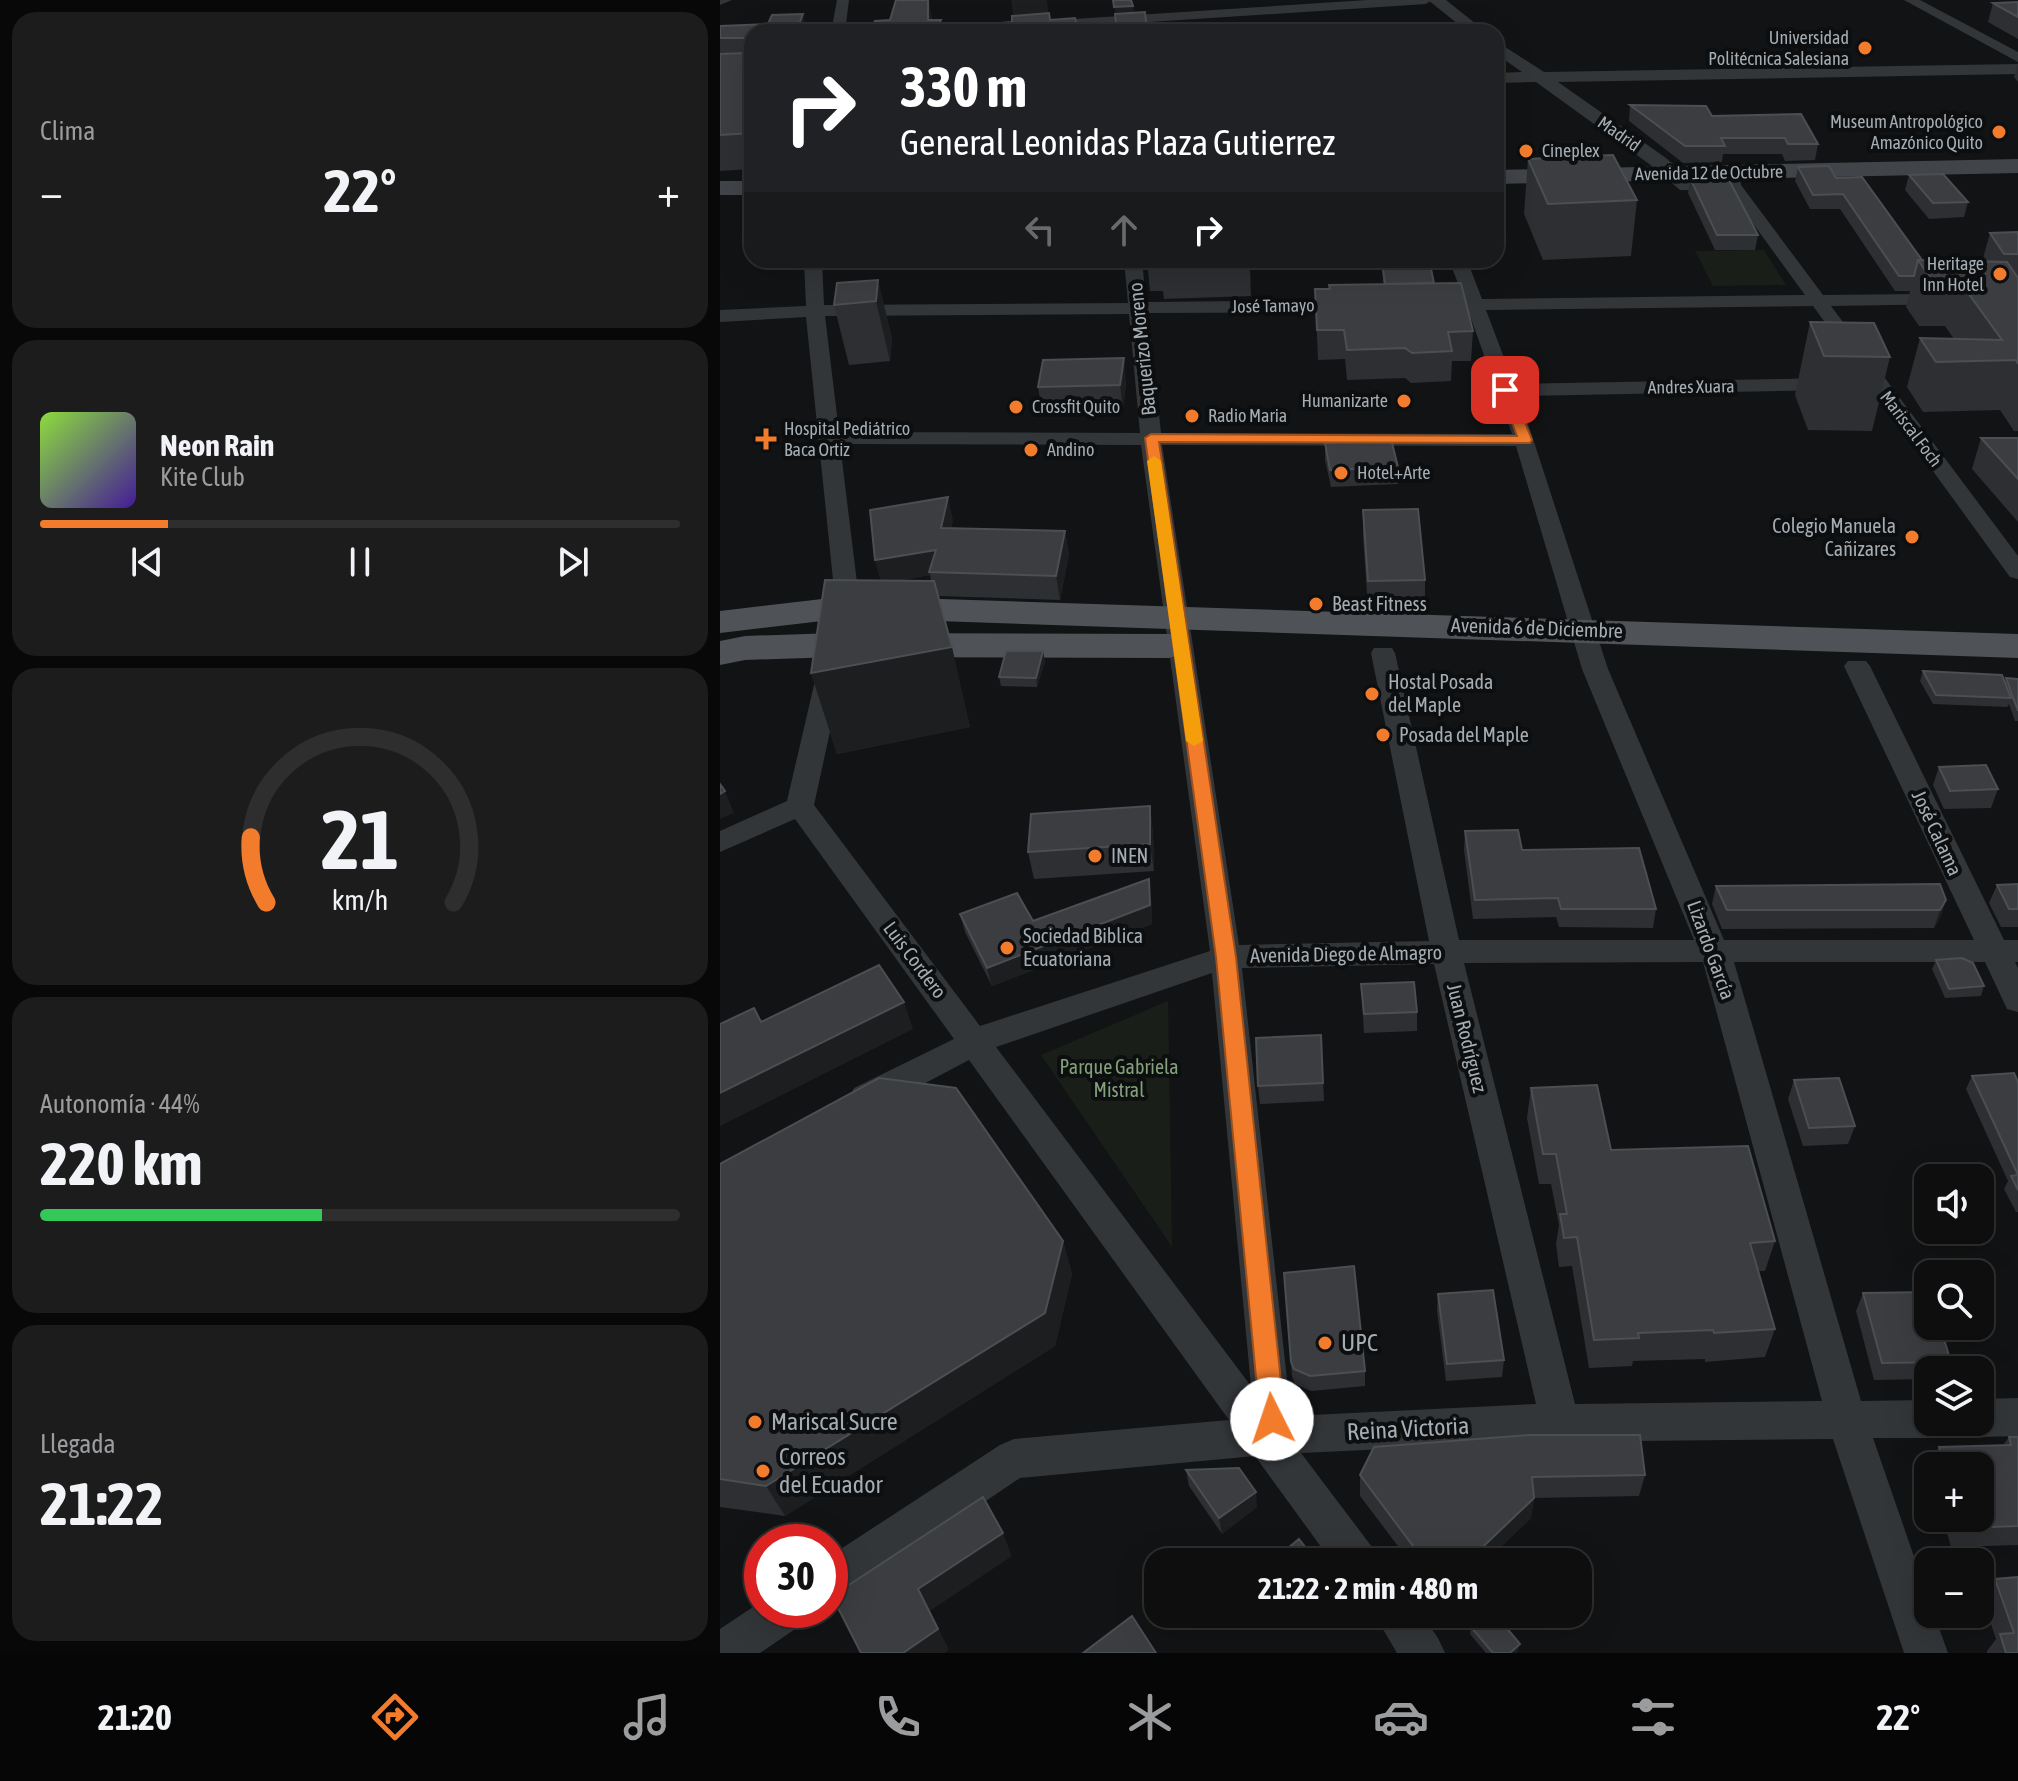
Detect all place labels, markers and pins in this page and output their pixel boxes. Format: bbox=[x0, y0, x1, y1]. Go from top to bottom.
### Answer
place label: Universidad Politécnica Salesiana bbox=[1708, 27, 1849, 69]
marker: Universidad Politécnica Salesiana bbox=[1856, 39, 1874, 57]
place label: Museum Antropológico Amazónico Quito bbox=[1830, 111, 1983, 153]
marker: Museum Antropológico Amazónico Quito bbox=[1990, 123, 2008, 141]
place label: Cineplex bbox=[1542, 140, 1600, 161]
marker: Cineplex bbox=[1517, 142, 1535, 160]
place label: Heritage Inn Hotel bbox=[1923, 253, 1984, 295]
marker: Heritage Inn Hotel bbox=[1991, 265, 2009, 283]
pin bbox=[1471, 356, 1539, 424]
place label: Humanizarte bbox=[1301, 390, 1388, 411]
marker: Humanizarte bbox=[1395, 392, 1413, 410]
place label: Crossfit Quito bbox=[1032, 396, 1120, 417]
marker: Crossfit Quito bbox=[1007, 398, 1025, 416]
place label: Radio Maria bbox=[1208, 405, 1287, 426]
marker: Radio Maria bbox=[1183, 407, 1201, 425]
place label: Hospital Pediátrico Baca Ortiz bbox=[784, 418, 910, 460]
marker: Hospital Pediátrico Baca Ortiz bbox=[755, 428, 777, 450]
place label: Andino bbox=[1047, 439, 1094, 460]
marker: Andino bbox=[1022, 441, 1040, 459]
place label: Hotel+Arte bbox=[1357, 462, 1430, 483]
marker: Hotel+Arte bbox=[1332, 464, 1350, 482]
place label: Colegio Manuela Cañizares bbox=[1772, 514, 1896, 560]
marker: Colegio Manuela Cañizares bbox=[1903, 528, 1921, 546]
place label: Beast Fitness bbox=[1332, 592, 1427, 615]
marker: Beast Fitness bbox=[1307, 595, 1325, 613]
place label: Hostal Posada del Maple bbox=[1388, 670, 1493, 716]
marker: Hostal Posada del Maple bbox=[1363, 685, 1381, 703]
place label: Posada del Maple bbox=[1399, 723, 1529, 746]
marker: Posada del Maple bbox=[1374, 726, 1392, 744]
place label: INEN bbox=[1111, 844, 1148, 867]
marker: INEN bbox=[1086, 847, 1104, 865]
place label: Sociedad Biblica Ecuatoriana bbox=[1023, 924, 1143, 970]
marker: Sociedad Biblica Ecuatoriana bbox=[998, 939, 1016, 957]
place label: UPC bbox=[1341, 1329, 1378, 1356]
marker: UPC bbox=[1316, 1334, 1334, 1352]
place label: Mariscal Sucre bbox=[771, 1408, 898, 1435]
marker: Mariscal Sucre bbox=[746, 1413, 764, 1431]
place label: Correos del Ecuador bbox=[779, 1443, 883, 1498]
marker: Correos del Ecuador bbox=[754, 1462, 772, 1480]

